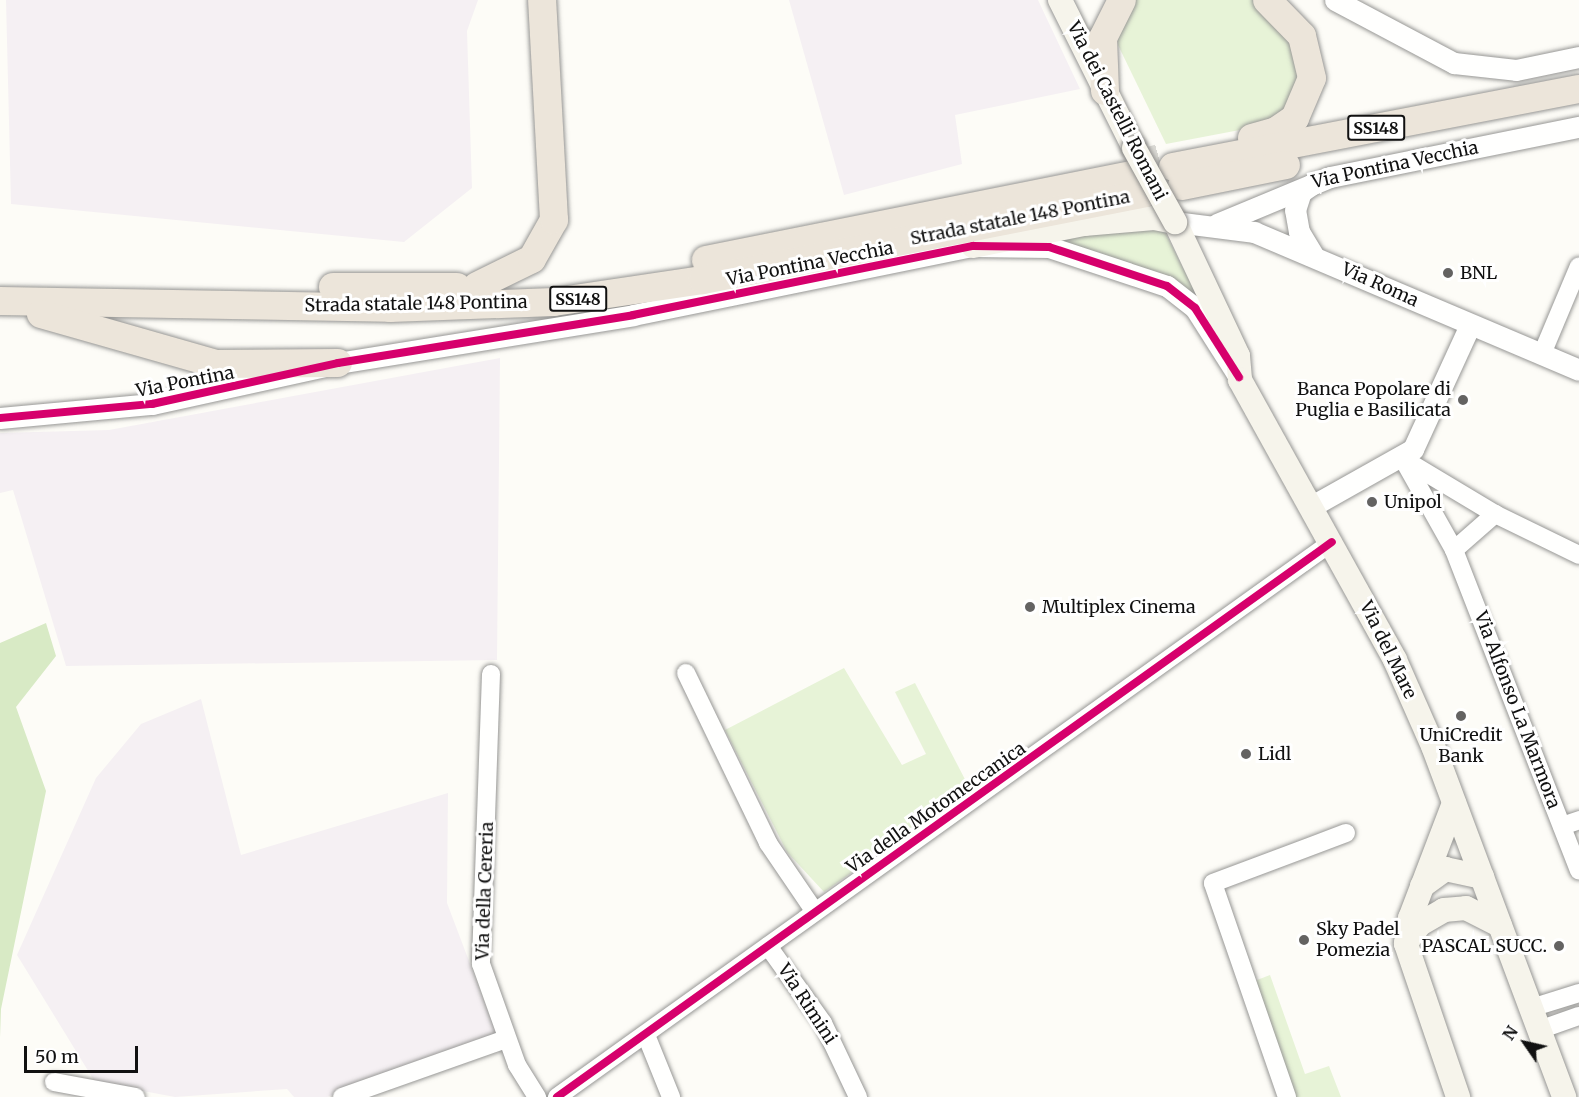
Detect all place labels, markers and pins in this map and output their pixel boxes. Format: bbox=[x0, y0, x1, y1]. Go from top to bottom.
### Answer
place label: BNL bbox=[1460, 262, 1497, 284]
marker: BNL bbox=[1441, 266, 1455, 280]
place label: Banca Popolare di Puglia e Basilicata bbox=[1295, 379, 1451, 422]
marker: Banca Popolare di Puglia e Basilicata bbox=[1456, 393, 1470, 407]
place label: Unipol bbox=[1384, 491, 1442, 513]
marker: Unipol bbox=[1365, 495, 1379, 509]
place label: Multiplex Cinema bbox=[1042, 596, 1196, 618]
marker: Multiplex Cinema bbox=[1023, 600, 1037, 614]
marker: UniCredit Bank bbox=[1454, 709, 1468, 723]
place label: UniCredit Bank bbox=[1420, 725, 1502, 768]
place label: Lidl bbox=[1258, 743, 1291, 765]
marker: Lidl bbox=[1239, 747, 1253, 761]
place label: Sky Padel Pomezia bbox=[1316, 919, 1400, 962]
marker: Sky Padel Pomezia bbox=[1297, 933, 1311, 947]
place label: PASCAL SUCC. bbox=[1422, 935, 1547, 957]
marker: PASCAL SUCC. bbox=[1552, 939, 1566, 953]

